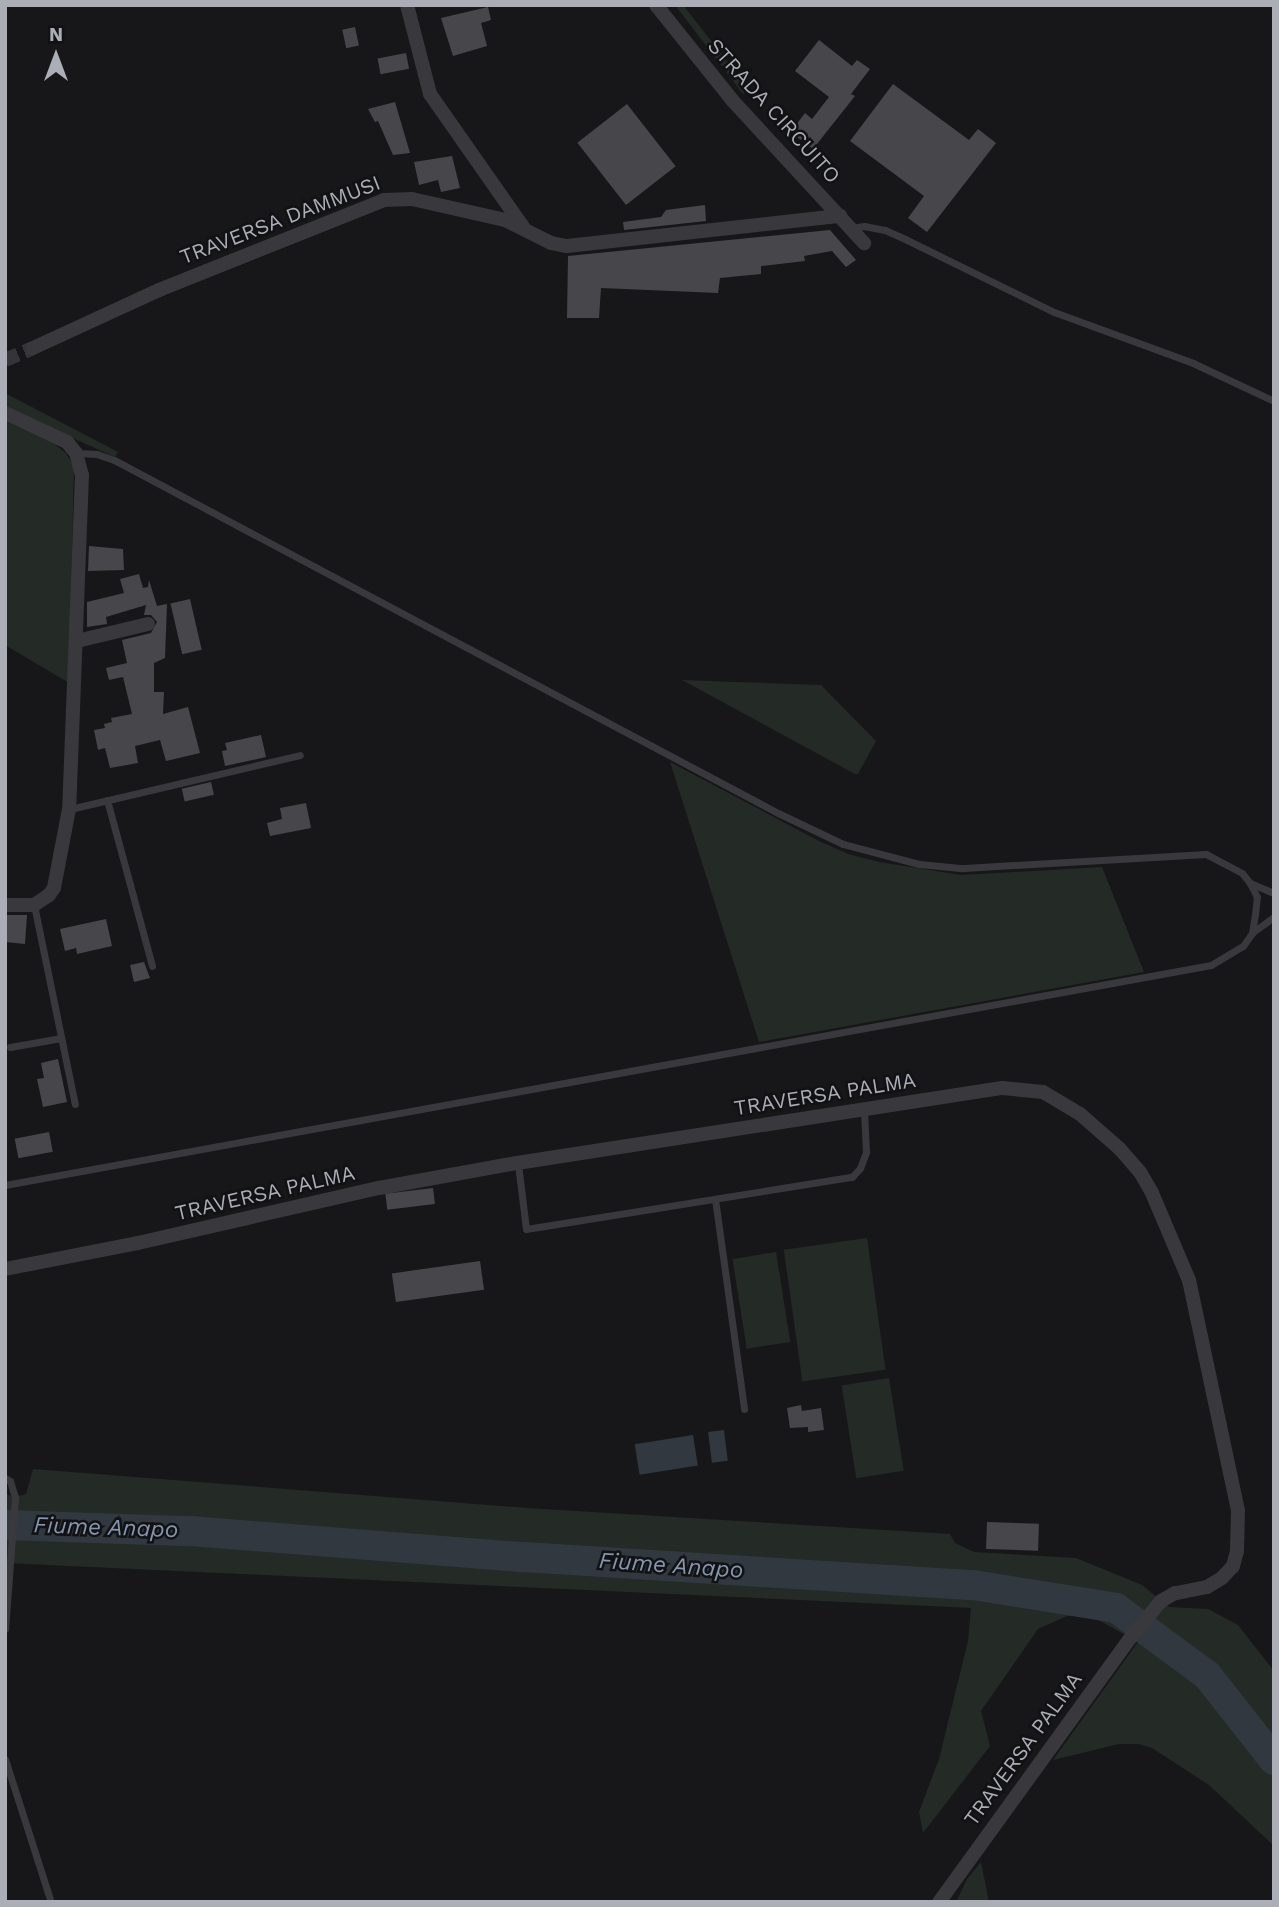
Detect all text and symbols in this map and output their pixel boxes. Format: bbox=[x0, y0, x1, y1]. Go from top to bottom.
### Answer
north arrow bbox=[21, 21, 91, 91]
text: N bbox=[49, 23, 63, 46]
street label: STRADA CIRCUITO bbox=[702, 33, 846, 189]
street label: TRAVERSA DAMMUSI bbox=[176, 170, 384, 270]
street label: TRAVERSA PALMA bbox=[732, 1067, 918, 1121]
street label: TRAVERSA PALMA bbox=[172, 1160, 358, 1226]
water label: Fiume Anapo bbox=[33, 1512, 179, 1544]
water label: Fiume Anapo bbox=[597, 1547, 745, 1585]
street label: TRAVERSA PALMA bbox=[959, 1667, 1087, 1831]

